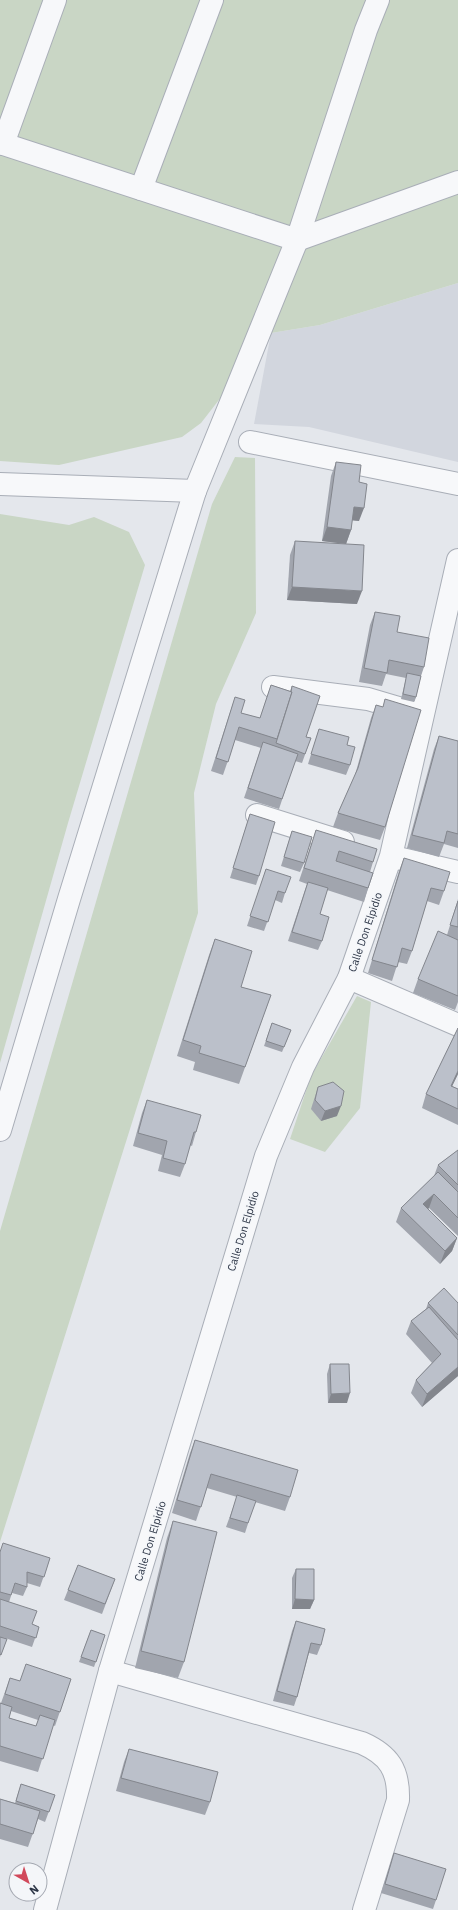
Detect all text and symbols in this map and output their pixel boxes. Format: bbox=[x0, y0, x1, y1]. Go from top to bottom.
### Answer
street label: Calle Don Elpidio bbox=[345, 890, 385, 974]
street label: Calle Don Elpidio bbox=[224, 1189, 262, 1273]
street label: Calle Don Elpidio bbox=[131, 1499, 169, 1583]
north arrow bbox=[8, 1862, 48, 1902]
text: N bbox=[27, 1882, 42, 1898]

